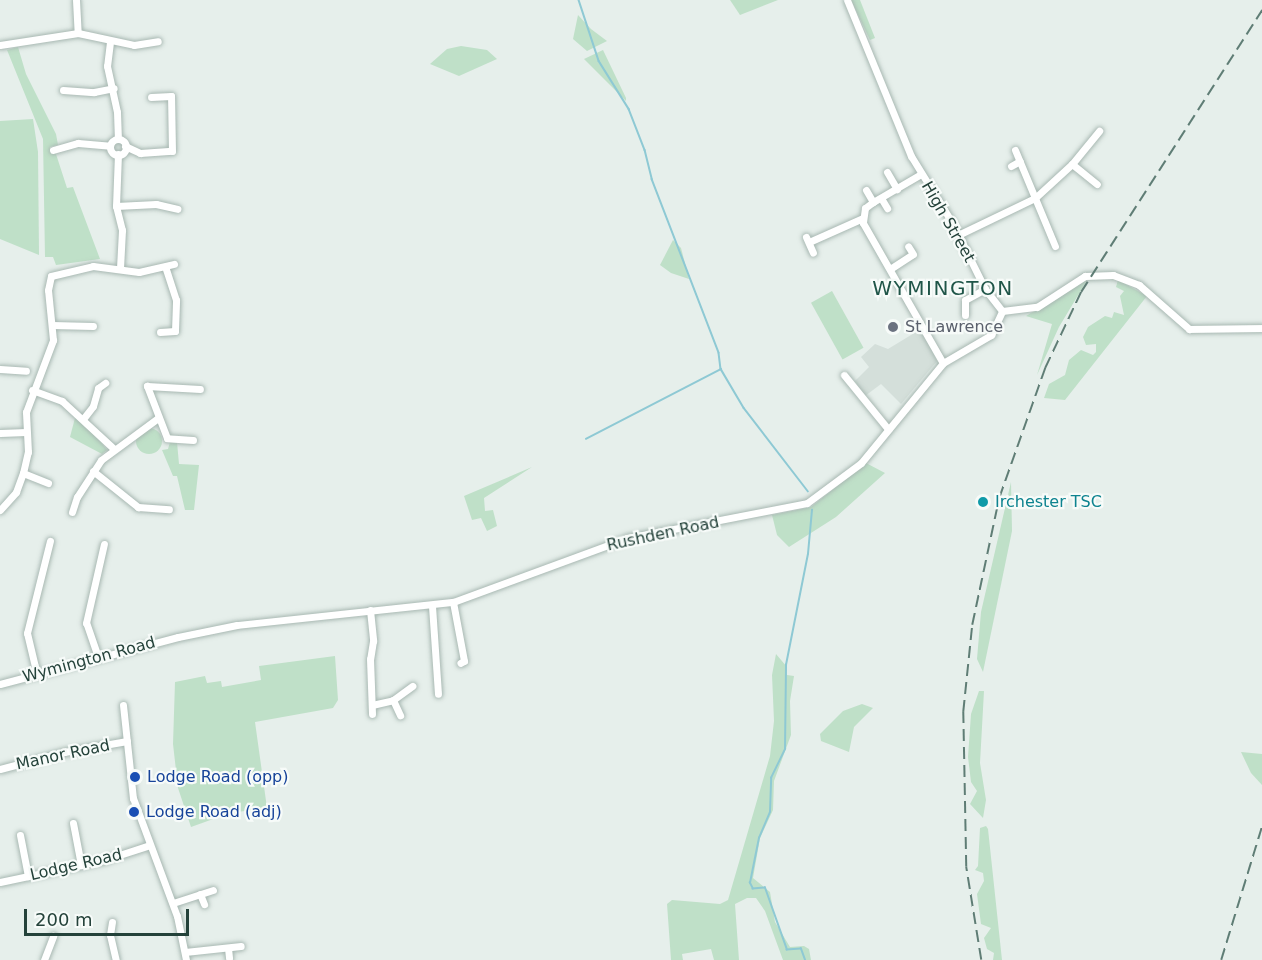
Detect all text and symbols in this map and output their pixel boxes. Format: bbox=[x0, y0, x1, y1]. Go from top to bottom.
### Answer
street label: High Street bbox=[917, 178, 979, 266]
district label: WYMINGTON bbox=[872, 276, 1014, 300]
place label: St Lawrence bbox=[905, 317, 1003, 337]
marker: St Lawrence bbox=[886, 320, 900, 334]
place label: Irchester TSC bbox=[995, 492, 1102, 512]
marker: Irchester TSC bbox=[976, 495, 990, 509]
street label: Rushden Road bbox=[605, 513, 721, 555]
street label: Wymington Road bbox=[20, 633, 158, 687]
street label: Manor Road bbox=[14, 736, 112, 774]
place label: Lodge Road (opp) bbox=[147, 767, 288, 787]
marker: Lodge Road (opp) bbox=[128, 770, 142, 784]
place label: Lodge Road (adj) bbox=[146, 802, 282, 822]
marker: Lodge Road (adj) bbox=[127, 805, 141, 819]
street label: Lodge Road bbox=[28, 845, 124, 885]
scale bar bbox=[27, 897, 192, 935]
text: 200 m bbox=[35, 909, 93, 930]

